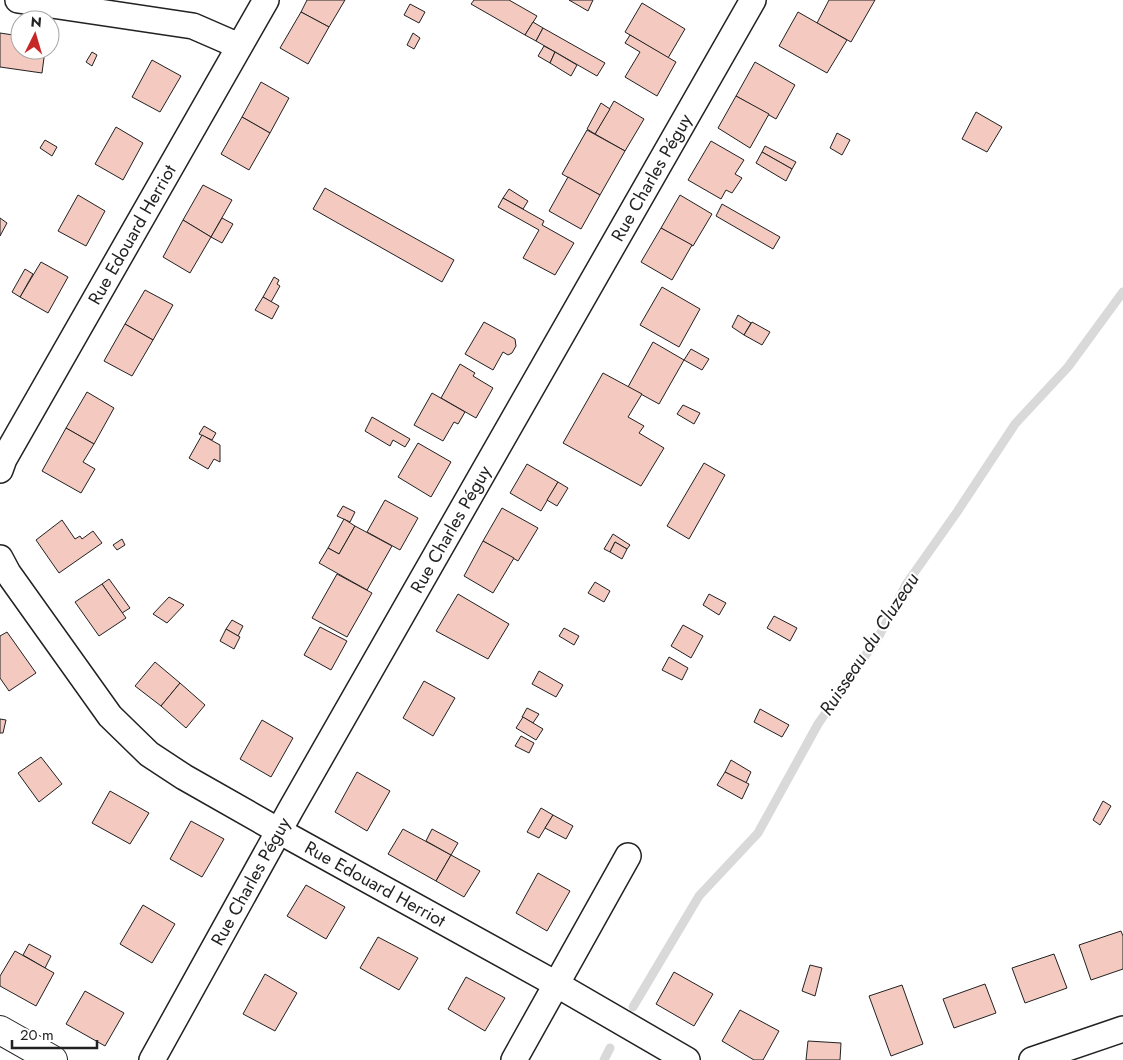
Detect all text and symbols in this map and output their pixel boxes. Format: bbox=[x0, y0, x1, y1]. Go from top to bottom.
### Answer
north arrow bbox=[10, 10, 60, 60]
text: N bbox=[30, 12, 43, 32]
street label: Rue Charles Péguy bbox=[605, 109, 698, 246]
street label: Rue Edouard Herriot bbox=[82, 159, 183, 310]
street label: Rue Charles Péguy bbox=[404, 461, 498, 598]
water label: Ruisseau du Cluzeau bbox=[813, 567, 926, 721]
street label: Rue Charles Péguy bbox=[205, 813, 297, 950]
street label: Rue Edouard Herriot bbox=[300, 835, 451, 934]
scale bar bbox=[12, 1018, 98, 1050]
text: 20 m bbox=[20, 1024, 54, 1046]

